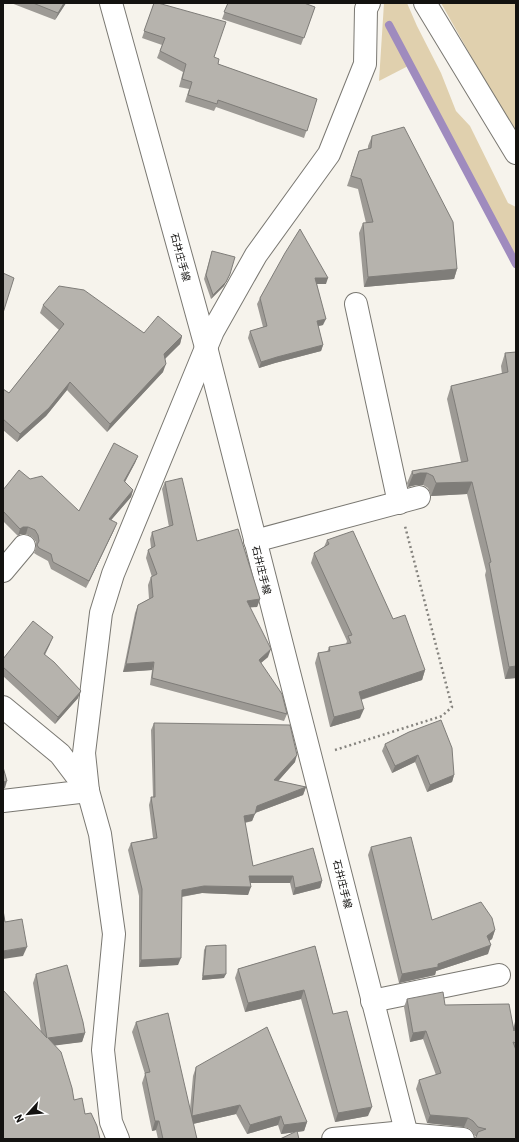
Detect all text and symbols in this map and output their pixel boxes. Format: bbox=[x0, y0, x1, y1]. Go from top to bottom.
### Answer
street label: 石井庄手線 bbox=[169, 231, 193, 283]
street label: 石井庄手線 bbox=[250, 544, 274, 596]
street label: 石井庄手線 bbox=[331, 858, 355, 910]
north arrow bbox=[8, 1094, 48, 1134]
text: N bbox=[11, 1113, 26, 1125]

